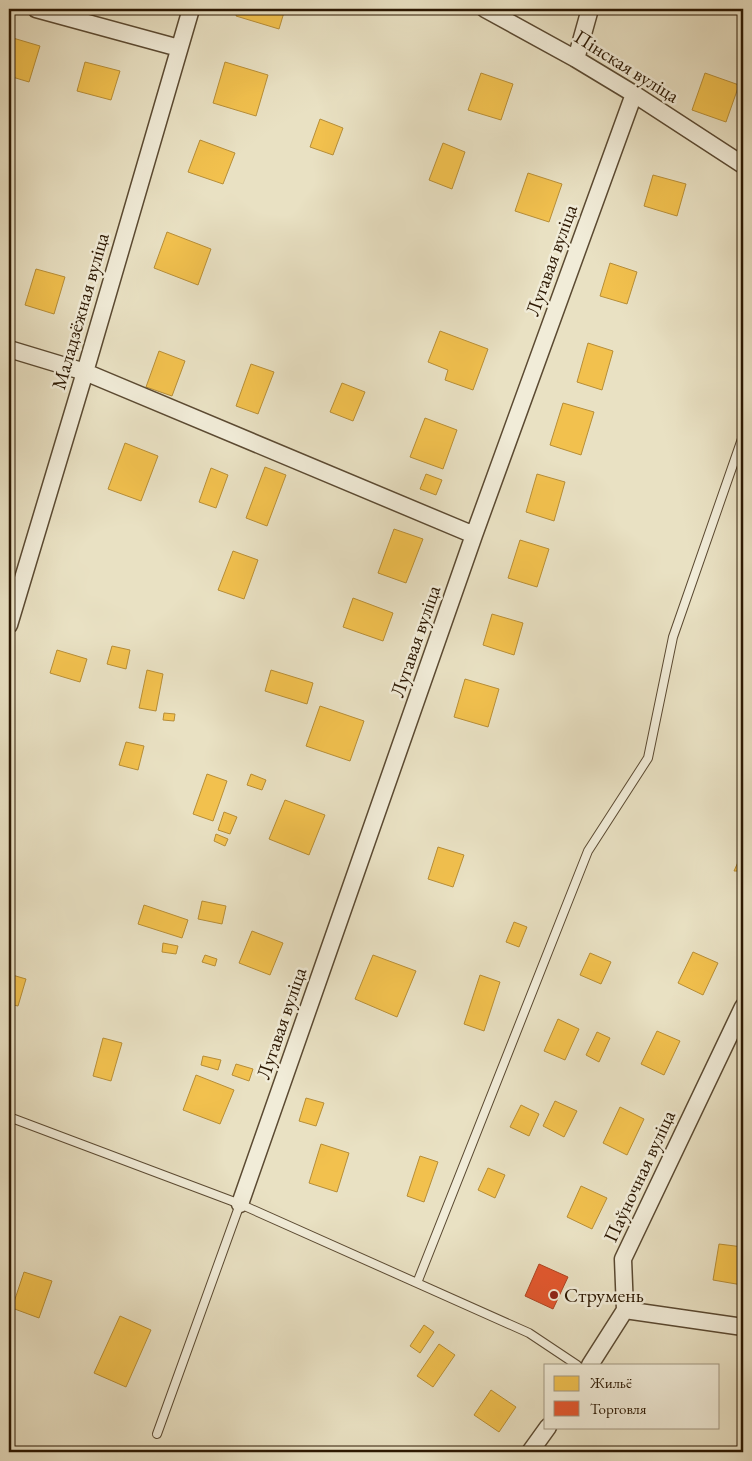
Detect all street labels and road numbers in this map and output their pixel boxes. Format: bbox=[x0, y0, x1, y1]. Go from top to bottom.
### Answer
street label: Пінская вуліца bbox=[570, 23, 684, 109]
street label: Лугавая вуліца bbox=[519, 201, 583, 319]
street label: Маладзёжная вуліца bbox=[45, 230, 115, 392]
street label: Лугавая вуліца bbox=[384, 582, 446, 700]
street label: Лугавая вуліца bbox=[250, 964, 312, 1082]
street label: Паўночная вуліца bbox=[597, 1106, 681, 1246]

